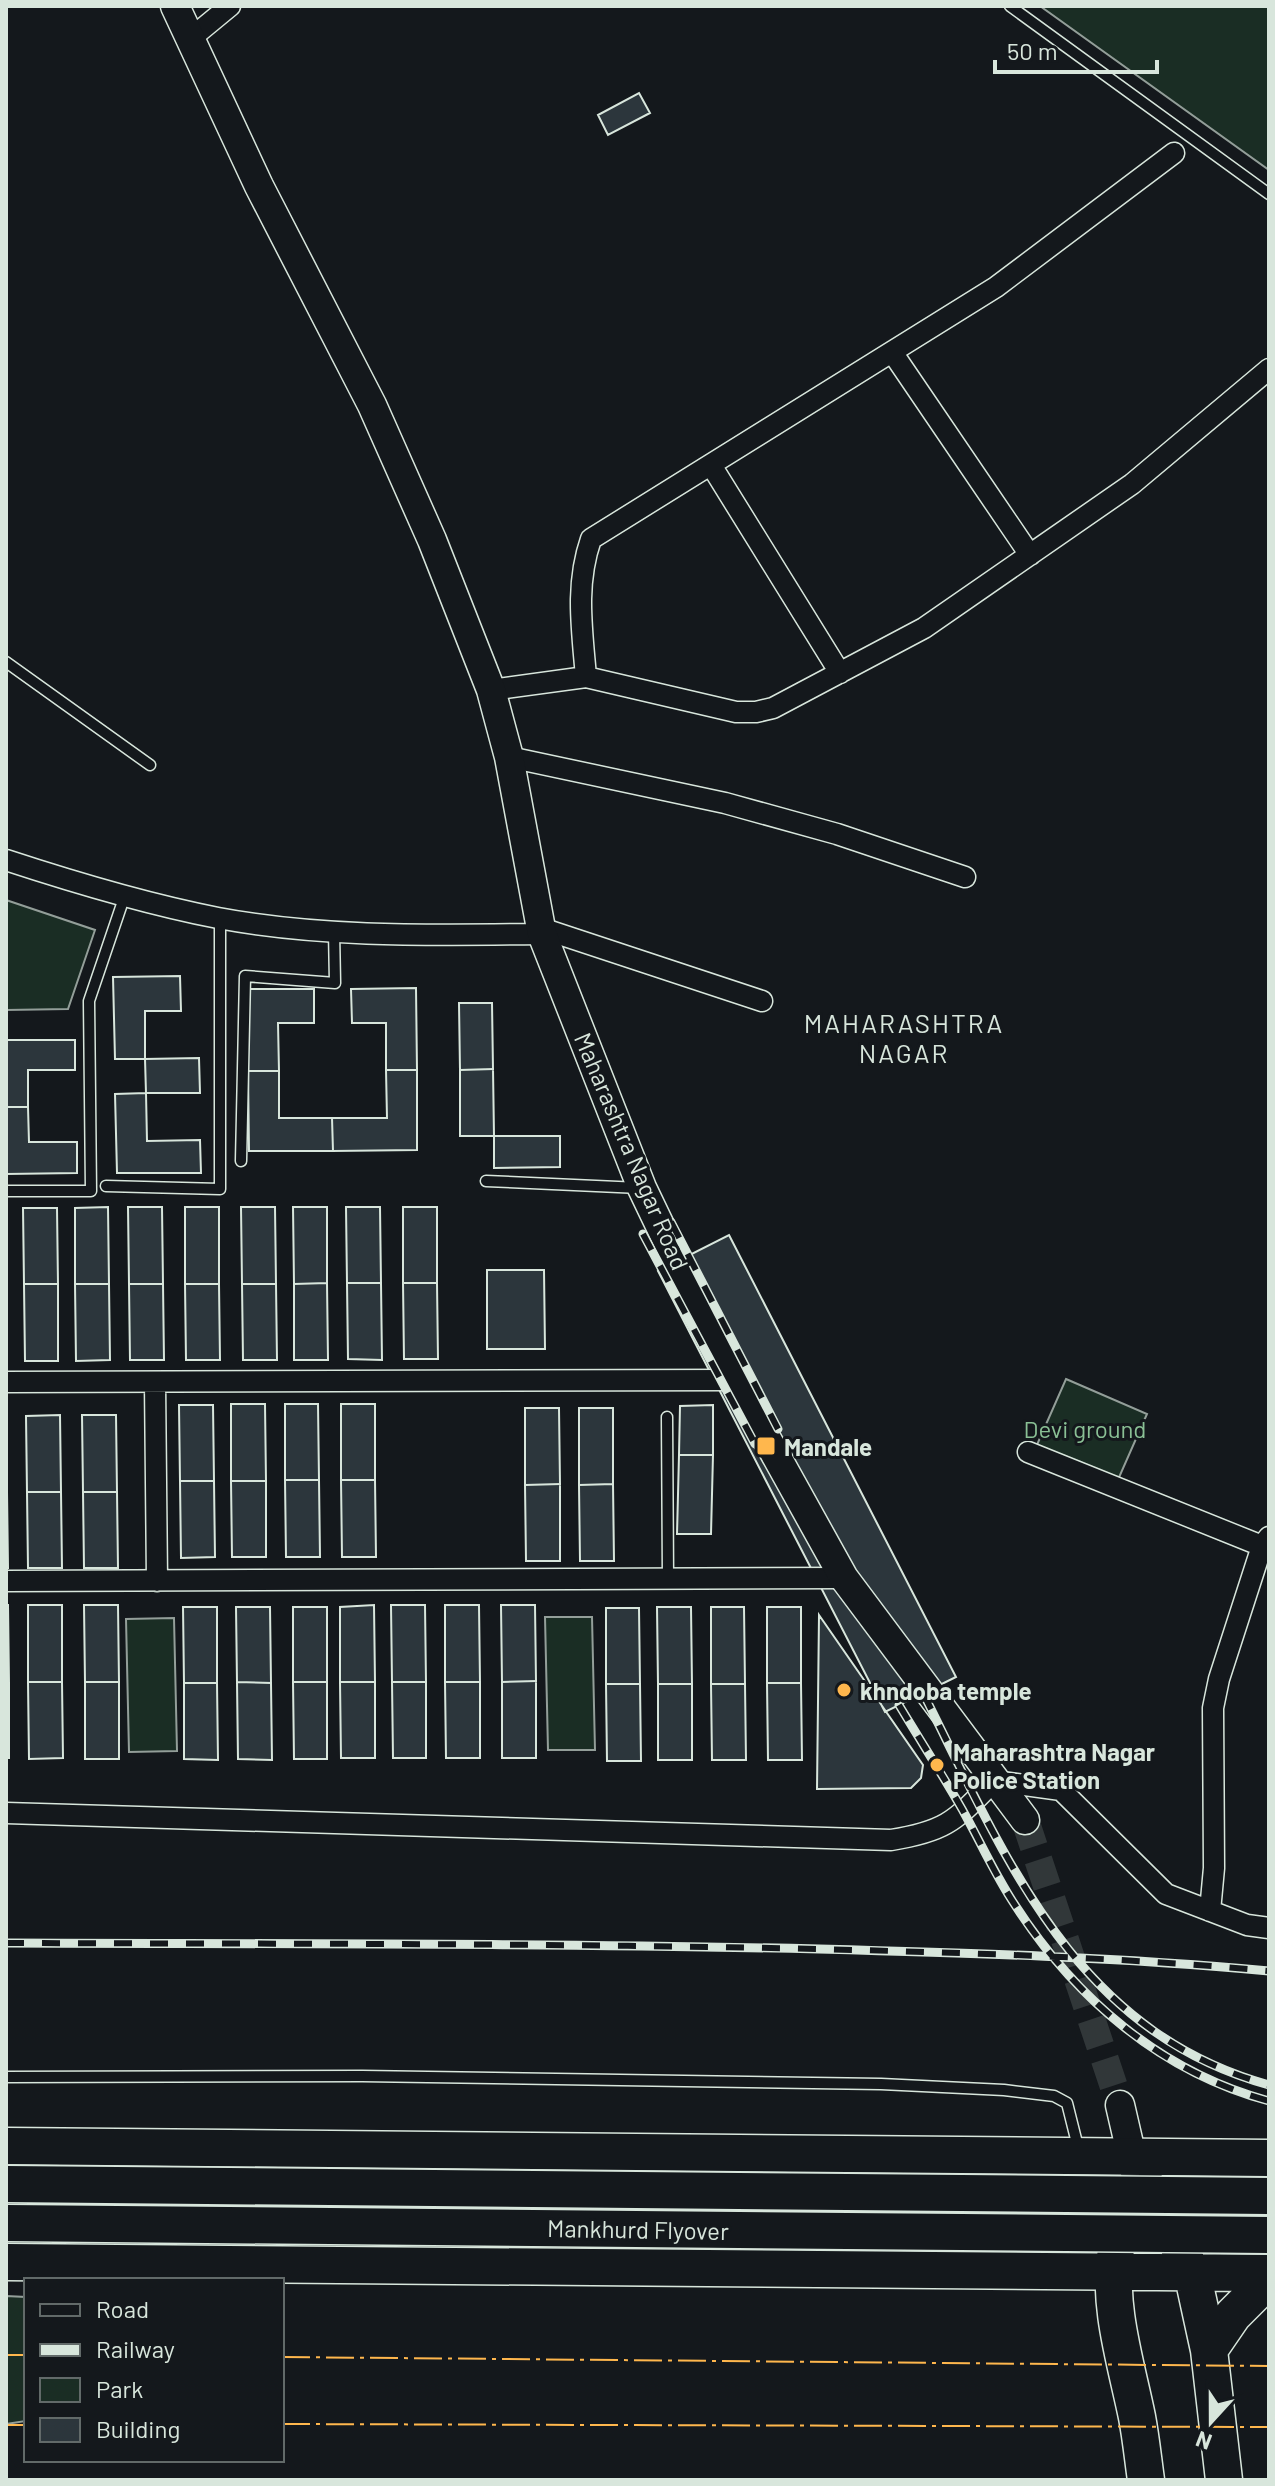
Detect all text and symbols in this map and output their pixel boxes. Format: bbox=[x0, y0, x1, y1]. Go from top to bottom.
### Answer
scale bar bbox=[995, 24, 1157, 74]
text: 50 m bbox=[1007, 36, 1058, 65]
district label: MAHARASHTRA NAGAR bbox=[804, 1007, 1004, 1068]
street label: Maharashtra Nagar Road bbox=[569, 1028, 695, 1274]
park label: Devi ground bbox=[1024, 1414, 1146, 1443]
place label: Mandale bbox=[784, 1432, 872, 1461]
marker: Mandale bbox=[755, 1435, 777, 1457]
place label: khndoba temple bbox=[860, 1676, 1032, 1705]
marker: khndoba temple bbox=[835, 1681, 853, 1699]
place label: Maharashtra Nagar Police Station bbox=[953, 1737, 1155, 1794]
marker: Maharashtra Nagar Police Station bbox=[928, 1756, 946, 1774]
street label: Mankhurd Flyover bbox=[547, 2213, 729, 2245]
legend bbox=[24, 2278, 284, 2462]
text: Road bbox=[96, 2294, 149, 2323]
text: Railway bbox=[96, 2334, 175, 2363]
text: Park bbox=[96, 2374, 143, 2403]
north arrow bbox=[1171, 2382, 1251, 2462]
text: Building bbox=[96, 2414, 180, 2443]
text: N bbox=[1192, 2427, 1215, 2456]

